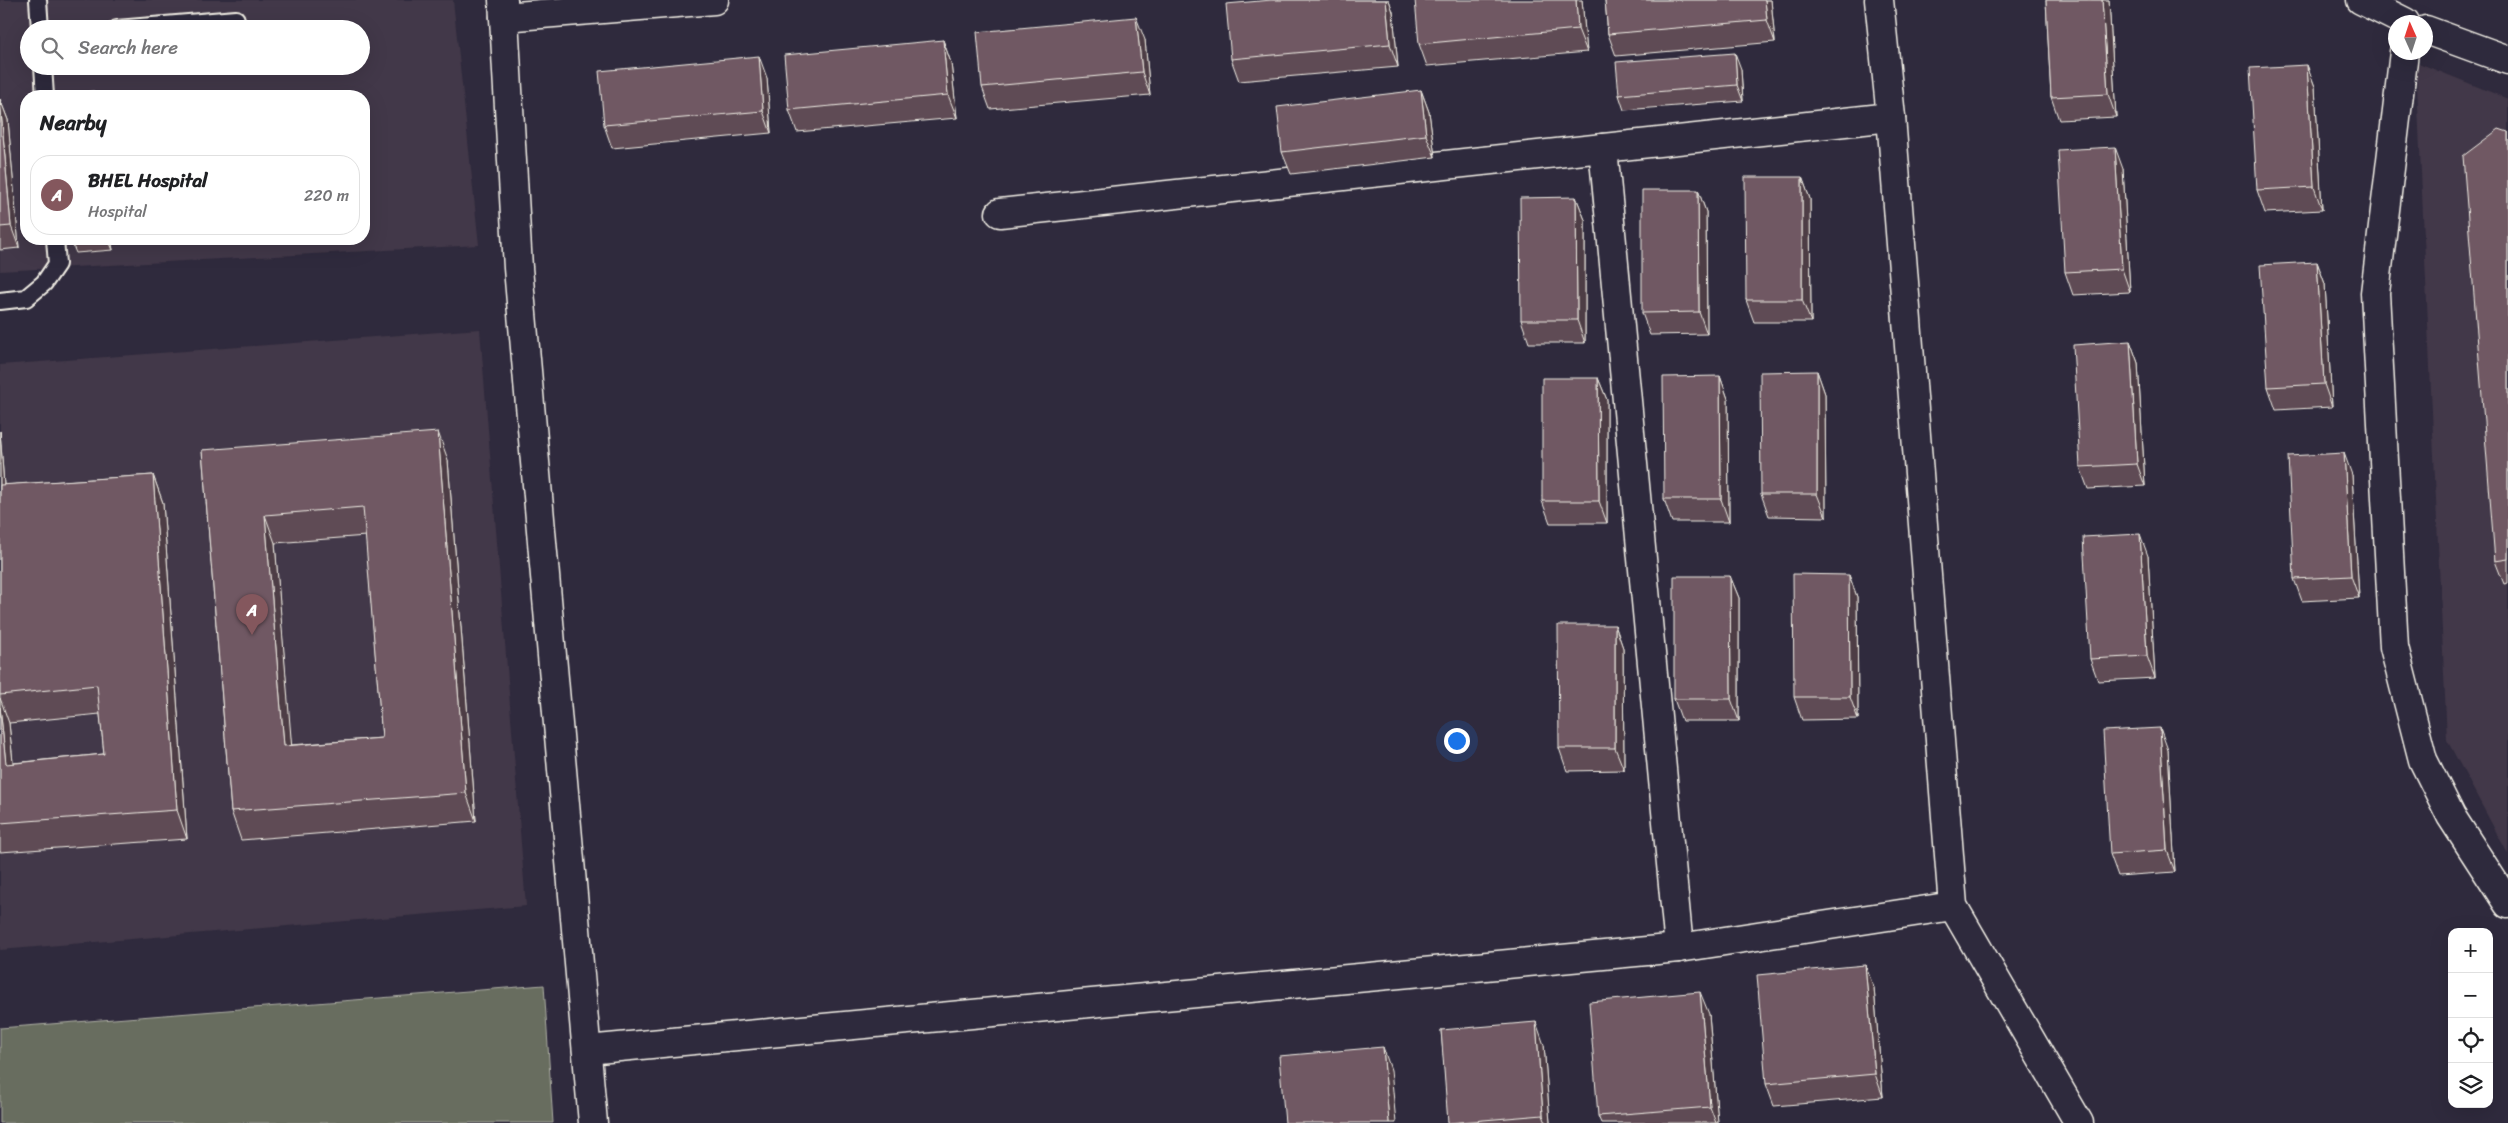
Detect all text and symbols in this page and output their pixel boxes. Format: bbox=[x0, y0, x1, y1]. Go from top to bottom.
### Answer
north arrow bbox=[2388, 15, 2433, 60]
search box bbox=[20, 20, 370, 75]
text: Search here bbox=[78, 31, 178, 64]
icon: search bbox=[38, 34, 66, 62]
text: Nearby bbox=[40, 104, 106, 142]
text: BHEL Hospital bbox=[88, 164, 207, 197]
text: A bbox=[52, 181, 62, 210]
text: 220 m bbox=[304, 181, 349, 210]
text: Hospital bbox=[88, 197, 147, 226]
pin: A bbox=[236, 594, 268, 635]
your location bbox=[1444, 728, 1470, 754]
map controls bbox=[2448, 928, 2493, 1108]
button: + bbox=[2448, 928, 2493, 973]
button: − bbox=[2448, 973, 2493, 1018]
button: locate bbox=[2448, 1018, 2493, 1063]
button: layers bbox=[2448, 1063, 2493, 1108]

